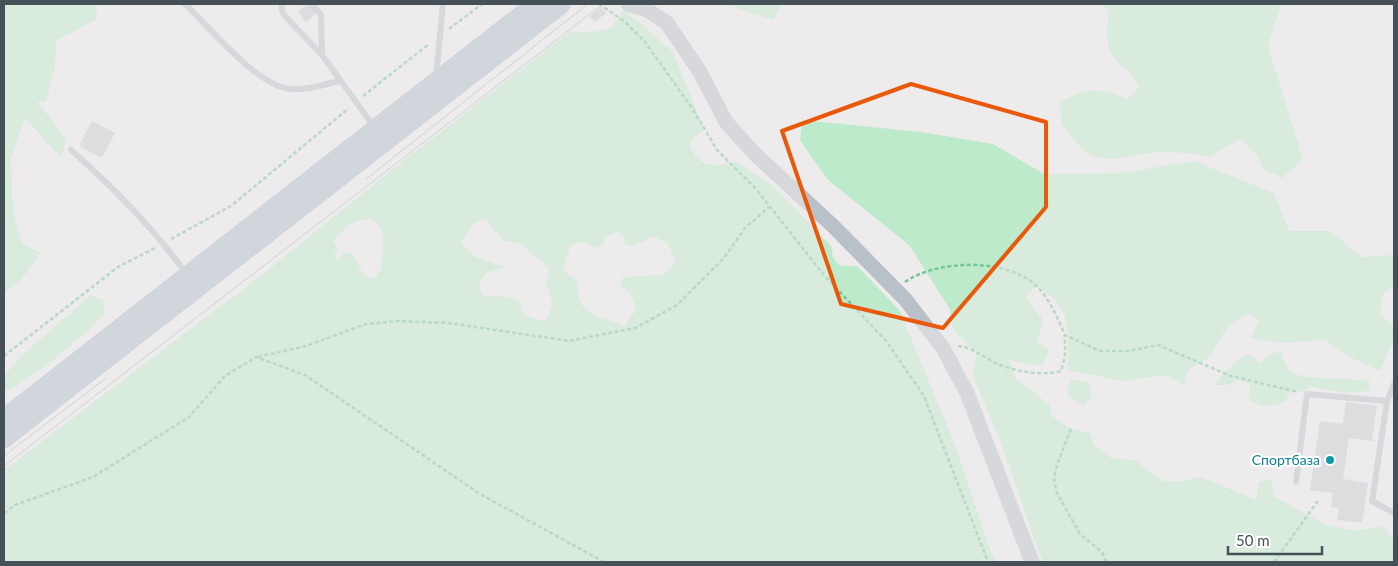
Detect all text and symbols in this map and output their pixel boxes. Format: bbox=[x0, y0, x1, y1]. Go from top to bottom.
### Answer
place label: Спортбаза bbox=[1252, 451, 1320, 468]
marker: Спортбаза bbox=[1324, 454, 1336, 466]
scale bar bbox=[1228, 524, 1322, 556]
text: 50 m bbox=[1236, 531, 1270, 549]

